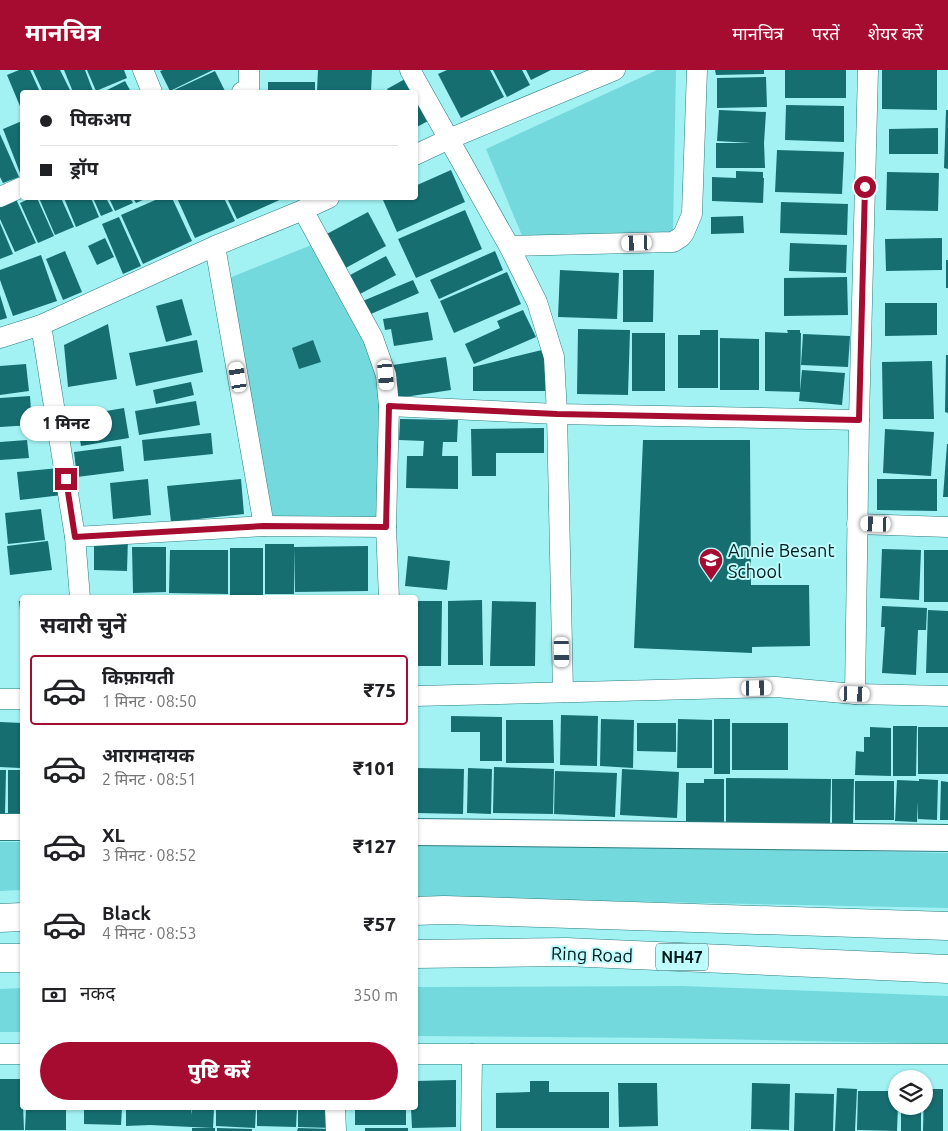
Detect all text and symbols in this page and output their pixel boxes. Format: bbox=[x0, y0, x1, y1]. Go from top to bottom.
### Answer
text: मानचित्र bbox=[25, 19, 101, 46]
text: मानचित्र bbox=[732, 23, 784, 43]
text: परतें bbox=[812, 23, 840, 43]
text: शेयर करें bbox=[868, 23, 923, 43]
text: पिकअप bbox=[70, 108, 131, 130]
text: ड्रॉप bbox=[70, 157, 98, 179]
route start bbox=[854, 176, 876, 198]
car bbox=[621, 235, 652, 251]
car bbox=[377, 359, 394, 391]
car bbox=[228, 361, 247, 393]
callout: 1 मिनट bbox=[20, 406, 112, 442]
text: 1 मिनट bbox=[42, 414, 90, 432]
route end bbox=[55, 468, 77, 490]
car bbox=[860, 516, 891, 532]
place label: Annie Besant School bbox=[728, 540, 834, 581]
school or university icon: Annie Besant School bbox=[698, 547, 724, 581]
text: सवारी चुनें bbox=[40, 612, 126, 637]
car bbox=[554, 637, 569, 667]
text: किफ़ायती bbox=[102, 666, 174, 688]
icon: car bbox=[42, 668, 87, 713]
text: ₹75 bbox=[364, 679, 396, 701]
car bbox=[741, 680, 772, 696]
car bbox=[839, 686, 870, 702]
text: 1 मिनट · 08:50 bbox=[102, 692, 197, 710]
text: आरामदायक bbox=[102, 744, 194, 766]
icon: car bbox=[42, 746, 87, 791]
text: ₹101 bbox=[353, 757, 396, 779]
text: 2 मिनट · 08:51 bbox=[102, 770, 197, 788]
icon: car bbox=[42, 824, 87, 869]
text: XL bbox=[102, 824, 125, 846]
text: ₹127 bbox=[353, 835, 396, 857]
text: 3 मिनट · 08:52 bbox=[102, 846, 197, 864]
icon: car bbox=[42, 902, 87, 947]
text: Black bbox=[102, 902, 151, 924]
text: ₹57 bbox=[364, 913, 396, 935]
text: 4 मिनट · 08:53 bbox=[102, 924, 197, 942]
street label: Ring Road bbox=[551, 943, 633, 965]
road number: NH47 bbox=[656, 944, 708, 970]
icon: cash bbox=[40, 981, 68, 1009]
text: नकद bbox=[80, 982, 115, 1004]
text: 350 m bbox=[353, 986, 398, 1004]
button: पुष्टि करें bbox=[40, 1042, 398, 1100]
map controls bbox=[888, 1070, 933, 1115]
button: layers bbox=[888, 1070, 933, 1115]

